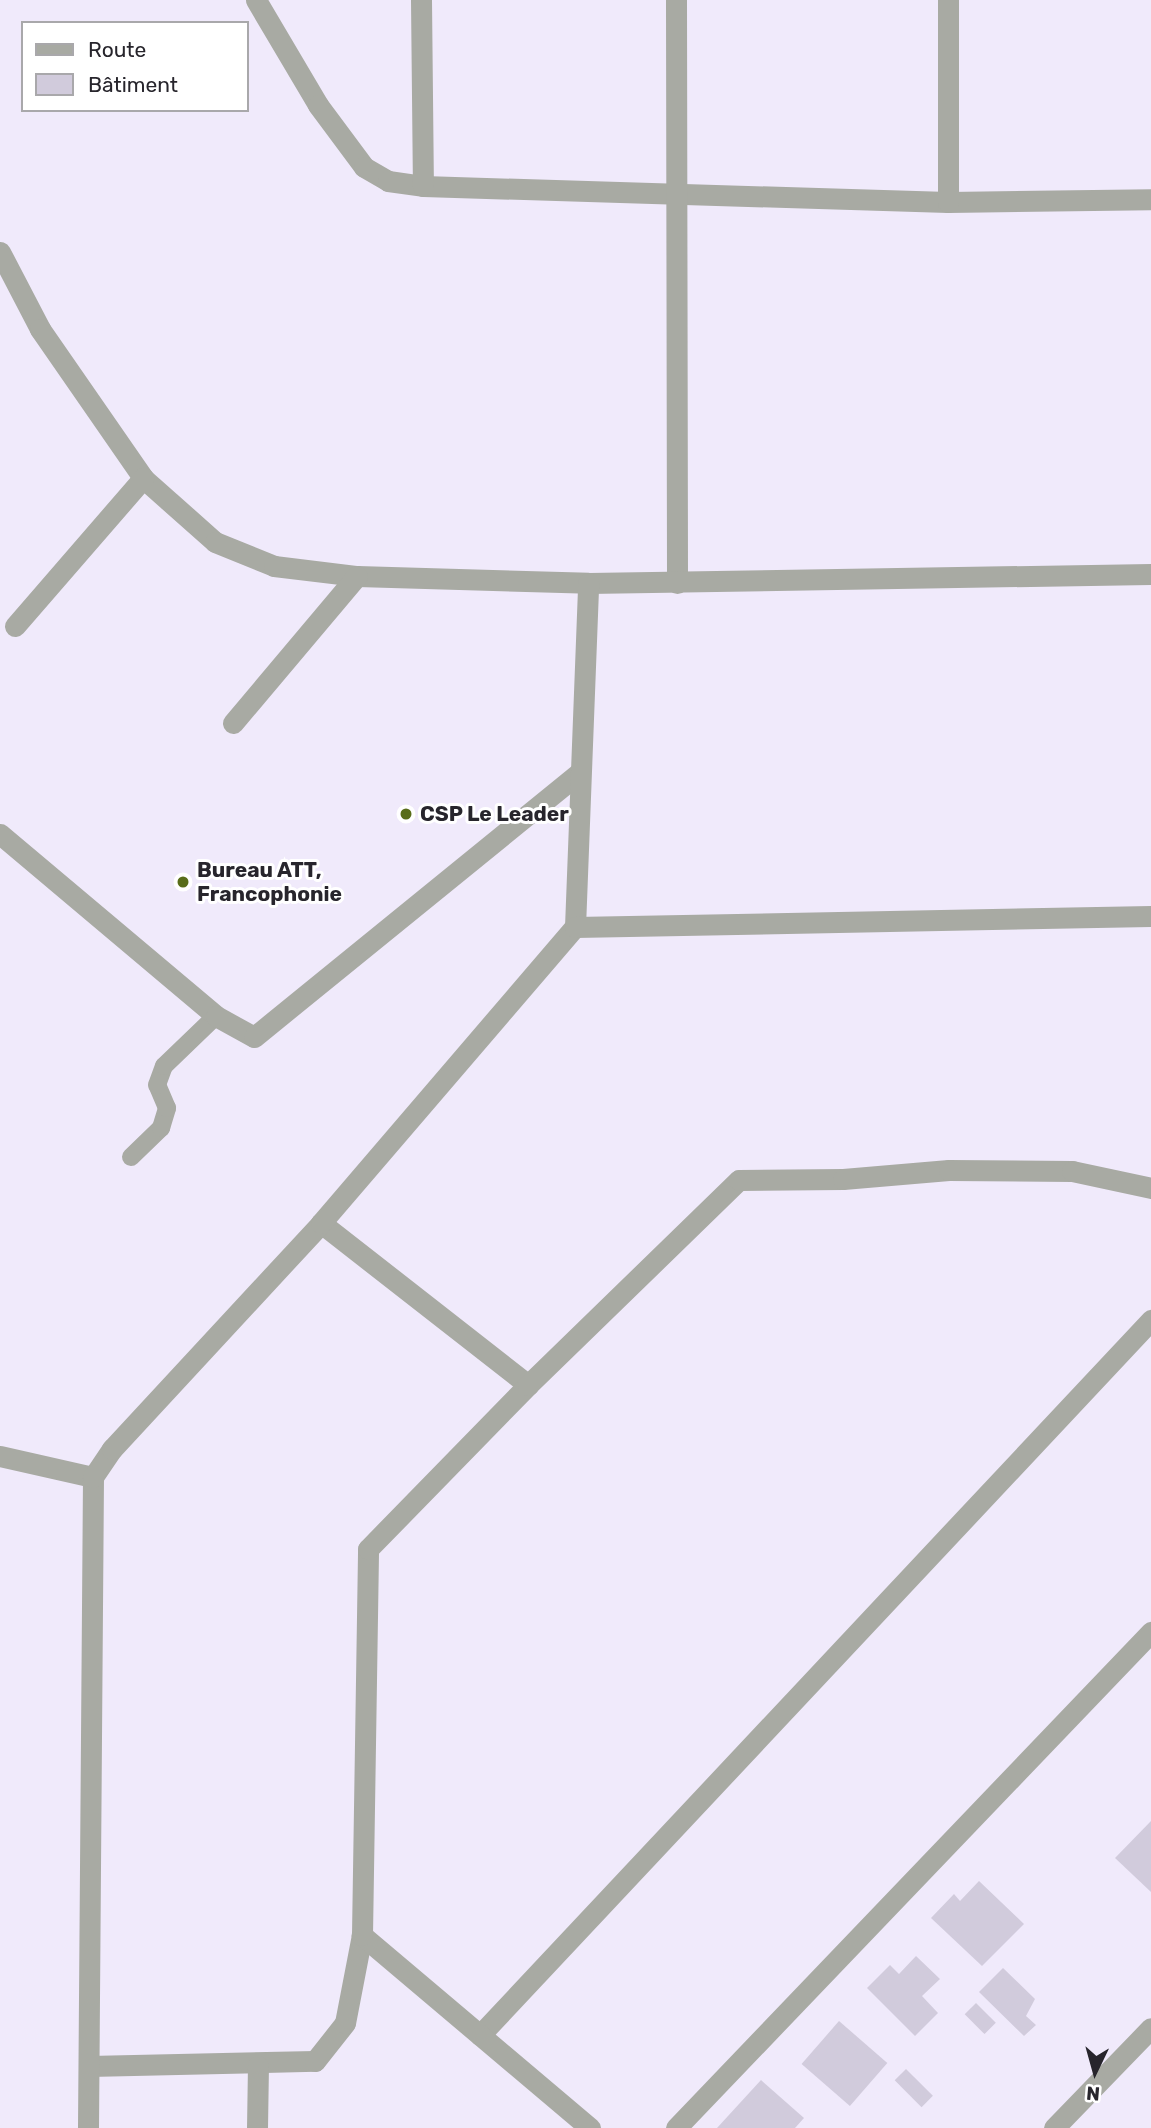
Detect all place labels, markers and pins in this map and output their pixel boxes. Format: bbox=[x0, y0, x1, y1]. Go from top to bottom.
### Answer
place label: CSP Le Leader bbox=[420, 801, 569, 827]
marker: CSP Le Leader bbox=[398, 806, 414, 822]
place label: Bureau ATT, Francophonie bbox=[197, 857, 342, 907]
marker: Bureau ATT, Francophonie bbox=[175, 874, 191, 890]

